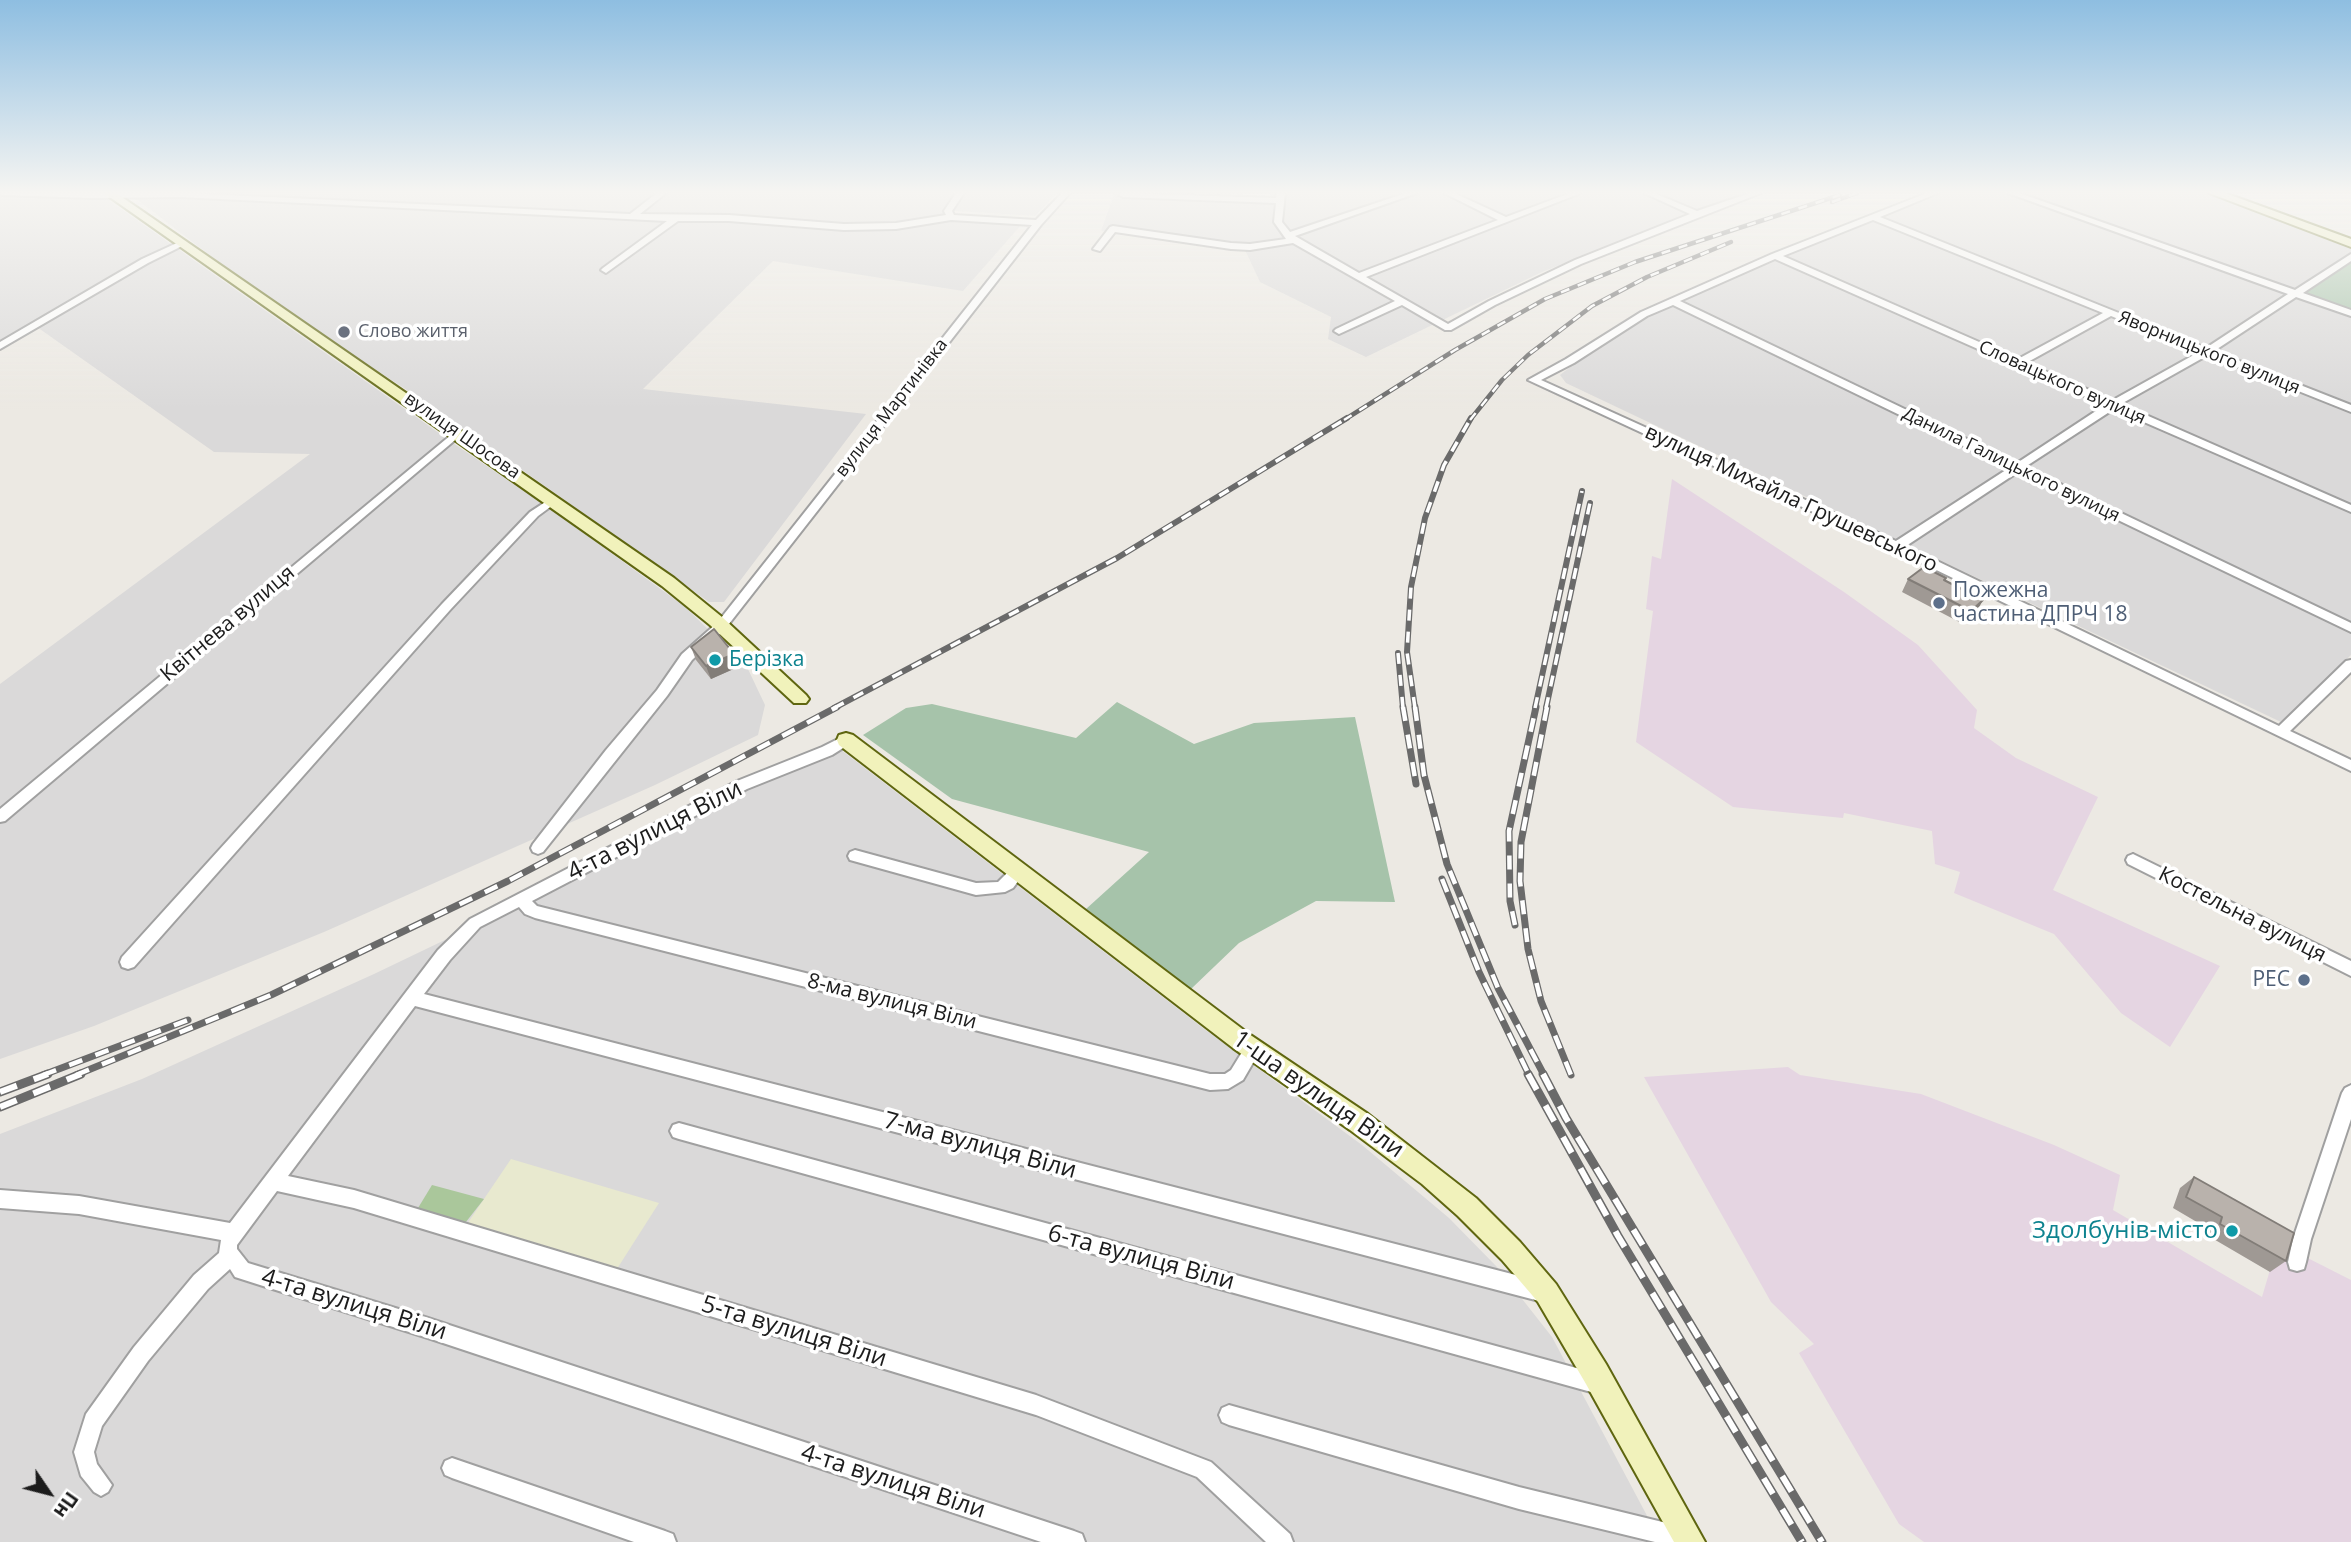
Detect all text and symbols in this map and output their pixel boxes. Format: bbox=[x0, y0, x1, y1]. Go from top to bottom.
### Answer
street label: Яворницького вулиця bbox=[2115, 307, 2303, 399]
place label: Слово життя bbox=[358, 321, 468, 343]
marker: Слово життя bbox=[336, 324, 352, 340]
street label: вулиця Мартинівка bbox=[831, 334, 953, 482]
street label: Словацького вулиця bbox=[1975, 336, 2149, 430]
street label: вулиця Шосова bbox=[400, 388, 524, 484]
street label: Данила Галицького вулиця bbox=[1899, 403, 2123, 527]
street label: вулиця Михайла Грушевського bbox=[1641, 420, 1941, 578]
street label: Квітнева вулиця bbox=[156, 561, 300, 687]
place label: Пожежна частина ДПРЧ 18 bbox=[1953, 578, 2127, 628]
marker: Пожежна частина ДПРЧ 18 bbox=[1931, 595, 1947, 611]
place label: Берізка bbox=[729, 647, 804, 673]
marker: Берізка bbox=[707, 652, 723, 668]
street label: 4-та вулиця Віли bbox=[563, 775, 747, 887]
street label: Костельна вулиця bbox=[2154, 862, 2330, 968]
place label: РЕС bbox=[2252, 967, 2290, 993]
street label: 8-ма вулиця Віли bbox=[805, 969, 979, 1035]
marker: РЕС bbox=[2296, 972, 2312, 988]
street label: 1-ша вулиця Віли bbox=[1227, 1025, 1409, 1165]
street label: 7-ма вулиця Віли bbox=[880, 1106, 1080, 1186]
place label: Здолбунів-місто bbox=[2032, 1217, 2218, 1245]
street label: 6-та вулиця Віли bbox=[1044, 1219, 1238, 1297]
marker: Здолбунів-місто bbox=[2224, 1223, 2240, 1239]
street label: 4-та вулиця Віли bbox=[258, 1263, 450, 1347]
street label: 5-та вулиця Віли bbox=[698, 1290, 890, 1374]
street label: 4-та вулиця Віли bbox=[797, 1439, 989, 1525]
north arrow bbox=[14, 1458, 84, 1528]
text: Пн bbox=[48, 1487, 85, 1523]

